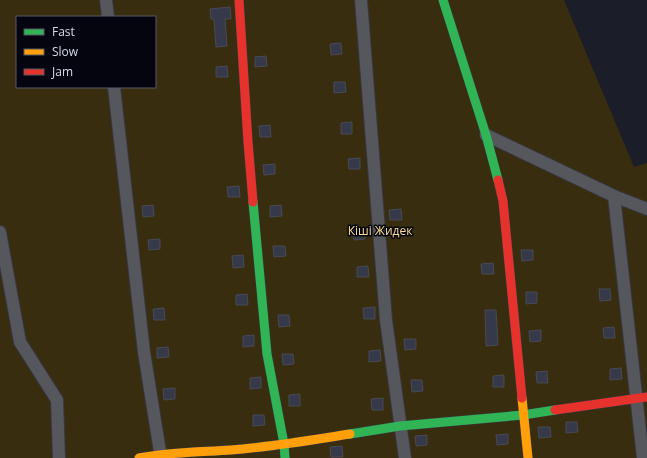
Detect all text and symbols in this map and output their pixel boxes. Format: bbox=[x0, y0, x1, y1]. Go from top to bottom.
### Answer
legend bbox=[16, 16, 156, 88]
text: Fast bbox=[52, 23, 75, 40]
text: Slow bbox=[52, 43, 79, 60]
text: Jam bbox=[51, 63, 73, 80]
park label: Кіші Жидек bbox=[348, 222, 413, 239]

